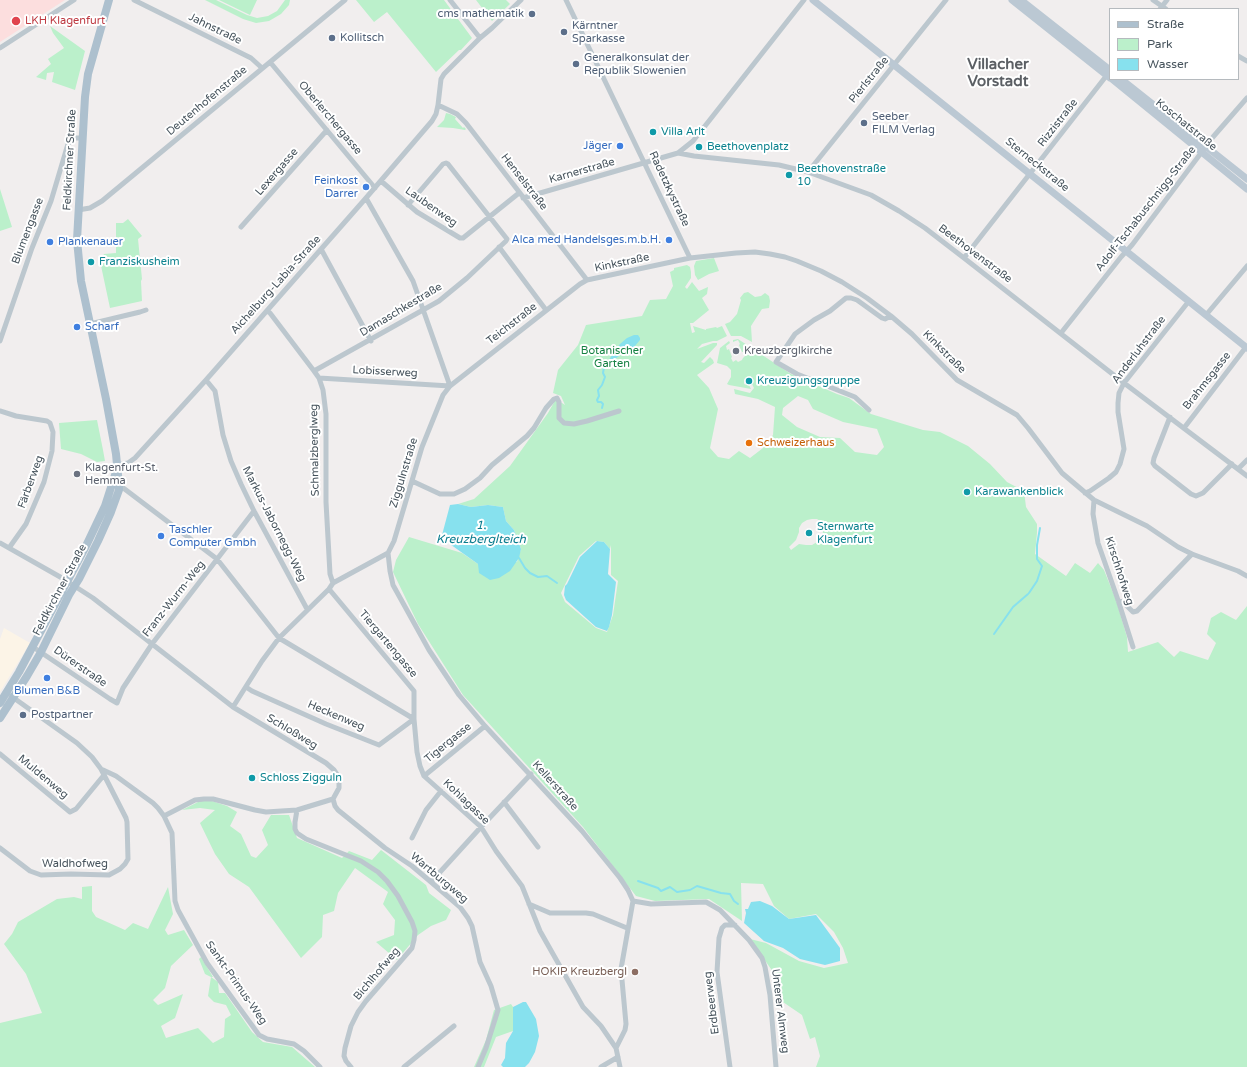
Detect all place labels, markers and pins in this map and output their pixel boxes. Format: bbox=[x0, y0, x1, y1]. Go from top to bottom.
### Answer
place label: cms mathematik bbox=[438, 7, 524, 21]
marker: cms mathematik bbox=[527, 9, 537, 19]
place label: LKH Klagenfurt bbox=[25, 14, 105, 28]
marker: LKH Klagenfurt bbox=[10, 15, 22, 27]
place label: Kärntner Sparkasse bbox=[572, 19, 625, 45]
marker: Kärntner Sparkasse bbox=[559, 27, 569, 37]
place label: Kollitsch bbox=[340, 31, 384, 45]
marker: Kollitsch bbox=[327, 33, 337, 43]
place label: Generalkonsulat der Republik Slowenien bbox=[584, 51, 689, 77]
marker: Generalkonsulat der Republik Slowenien bbox=[571, 59, 581, 69]
place label: Seeber FILM Verlag bbox=[872, 110, 935, 136]
marker: Seeber FILM Verlag bbox=[859, 118, 869, 128]
place label: Villa Arlt bbox=[661, 125, 705, 139]
marker: Villa Arlt bbox=[648, 127, 658, 137]
place label: Jäger bbox=[583, 139, 612, 153]
place label: Beethovenplatz bbox=[707, 140, 789, 154]
marker: Jäger bbox=[615, 141, 625, 151]
marker: Beethovenplatz bbox=[694, 142, 704, 152]
place label: Beethovenstraße 10 bbox=[797, 162, 886, 188]
marker: Beethovenstraße 10 bbox=[784, 170, 794, 180]
place label: Feinkost Darrer bbox=[314, 174, 358, 200]
marker: Feinkost Darrer bbox=[361, 182, 371, 192]
place label: Alca med Handelsges.m.b.H. bbox=[512, 233, 661, 247]
place label: Plankenauer bbox=[58, 235, 123, 249]
marker: Alca med Handelsges.m.b.H. bbox=[664, 235, 674, 245]
marker: Plankenauer bbox=[45, 237, 55, 247]
place label: Franziskusheim bbox=[99, 255, 180, 269]
marker: Franziskusheim bbox=[86, 257, 96, 267]
place label: Scharf bbox=[85, 320, 119, 334]
marker: Scharf bbox=[72, 322, 82, 332]
place label: Kreuzberglkirche bbox=[744, 344, 832, 358]
marker: Kreuzberglkirche bbox=[731, 346, 741, 356]
place label: Kreuzigungsgruppe bbox=[757, 374, 860, 388]
marker: Kreuzigungsgruppe bbox=[744, 376, 754, 386]
place label: Schweizerhaus bbox=[757, 436, 835, 450]
marker: Schweizerhaus bbox=[744, 438, 754, 448]
place label: Klagenfurt-St. Hemma bbox=[85, 461, 158, 487]
marker: Klagenfurt-St. Hemma bbox=[72, 469, 82, 479]
place label: Karawankenblick bbox=[975, 485, 1063, 499]
marker: Karawankenblick bbox=[962, 487, 972, 497]
place label: Sternwarte Klagenfurt bbox=[817, 520, 874, 546]
place label: Taschler Computer Gmbh bbox=[169, 523, 256, 549]
marker: Sternwarte Klagenfurt bbox=[804, 528, 814, 538]
marker: Taschler Computer Gmbh bbox=[156, 531, 166, 541]
marker: Blumen B&B bbox=[42, 673, 52, 683]
place label: Blumen B&B bbox=[14, 684, 80, 698]
place label: Postpartner bbox=[31, 708, 93, 722]
marker: Postpartner bbox=[18, 710, 28, 720]
place label: Schloss Zigguln bbox=[260, 771, 342, 785]
marker: Schloss Zigguln bbox=[247, 773, 257, 783]
place label: HOKIP Kreuzbergl bbox=[532, 965, 627, 979]
marker: HOKIP Kreuzbergl bbox=[630, 967, 640, 977]

